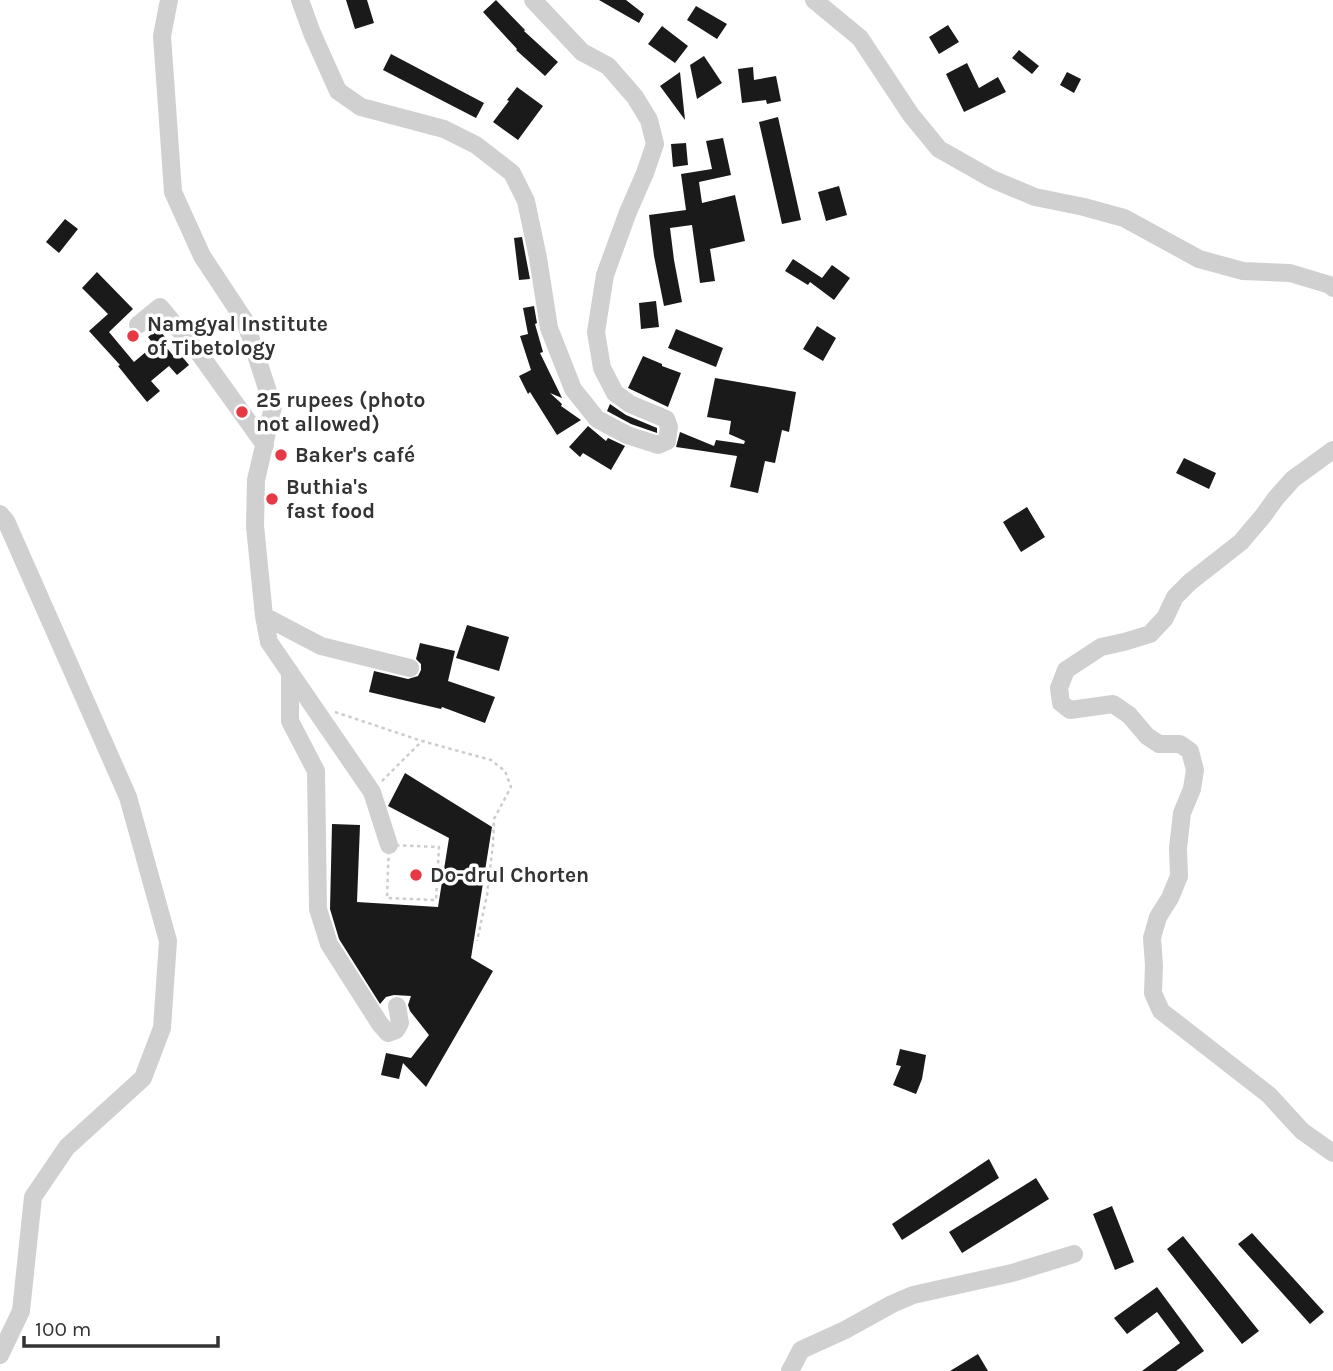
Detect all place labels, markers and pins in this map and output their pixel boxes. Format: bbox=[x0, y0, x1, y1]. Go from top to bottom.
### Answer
place label: Namgyal Institute of Tibetology bbox=[147, 312, 328, 360]
marker: Namgyal Institute of Tibetology bbox=[125, 328, 141, 344]
place label: 25 rupees (photo not allowed) bbox=[256, 388, 425, 436]
marker: 25 rupees (photo not allowed) bbox=[234, 404, 250, 420]
place label: Baker's café bbox=[295, 443, 415, 467]
marker: Baker's café bbox=[273, 447, 289, 463]
place label: Buthia's fast food bbox=[286, 475, 375, 523]
marker: Buthia's fast food bbox=[264, 491, 280, 507]
place label: Do-drul Chorten bbox=[430, 863, 589, 887]
marker: Do-drul Chorten bbox=[408, 867, 424, 883]

